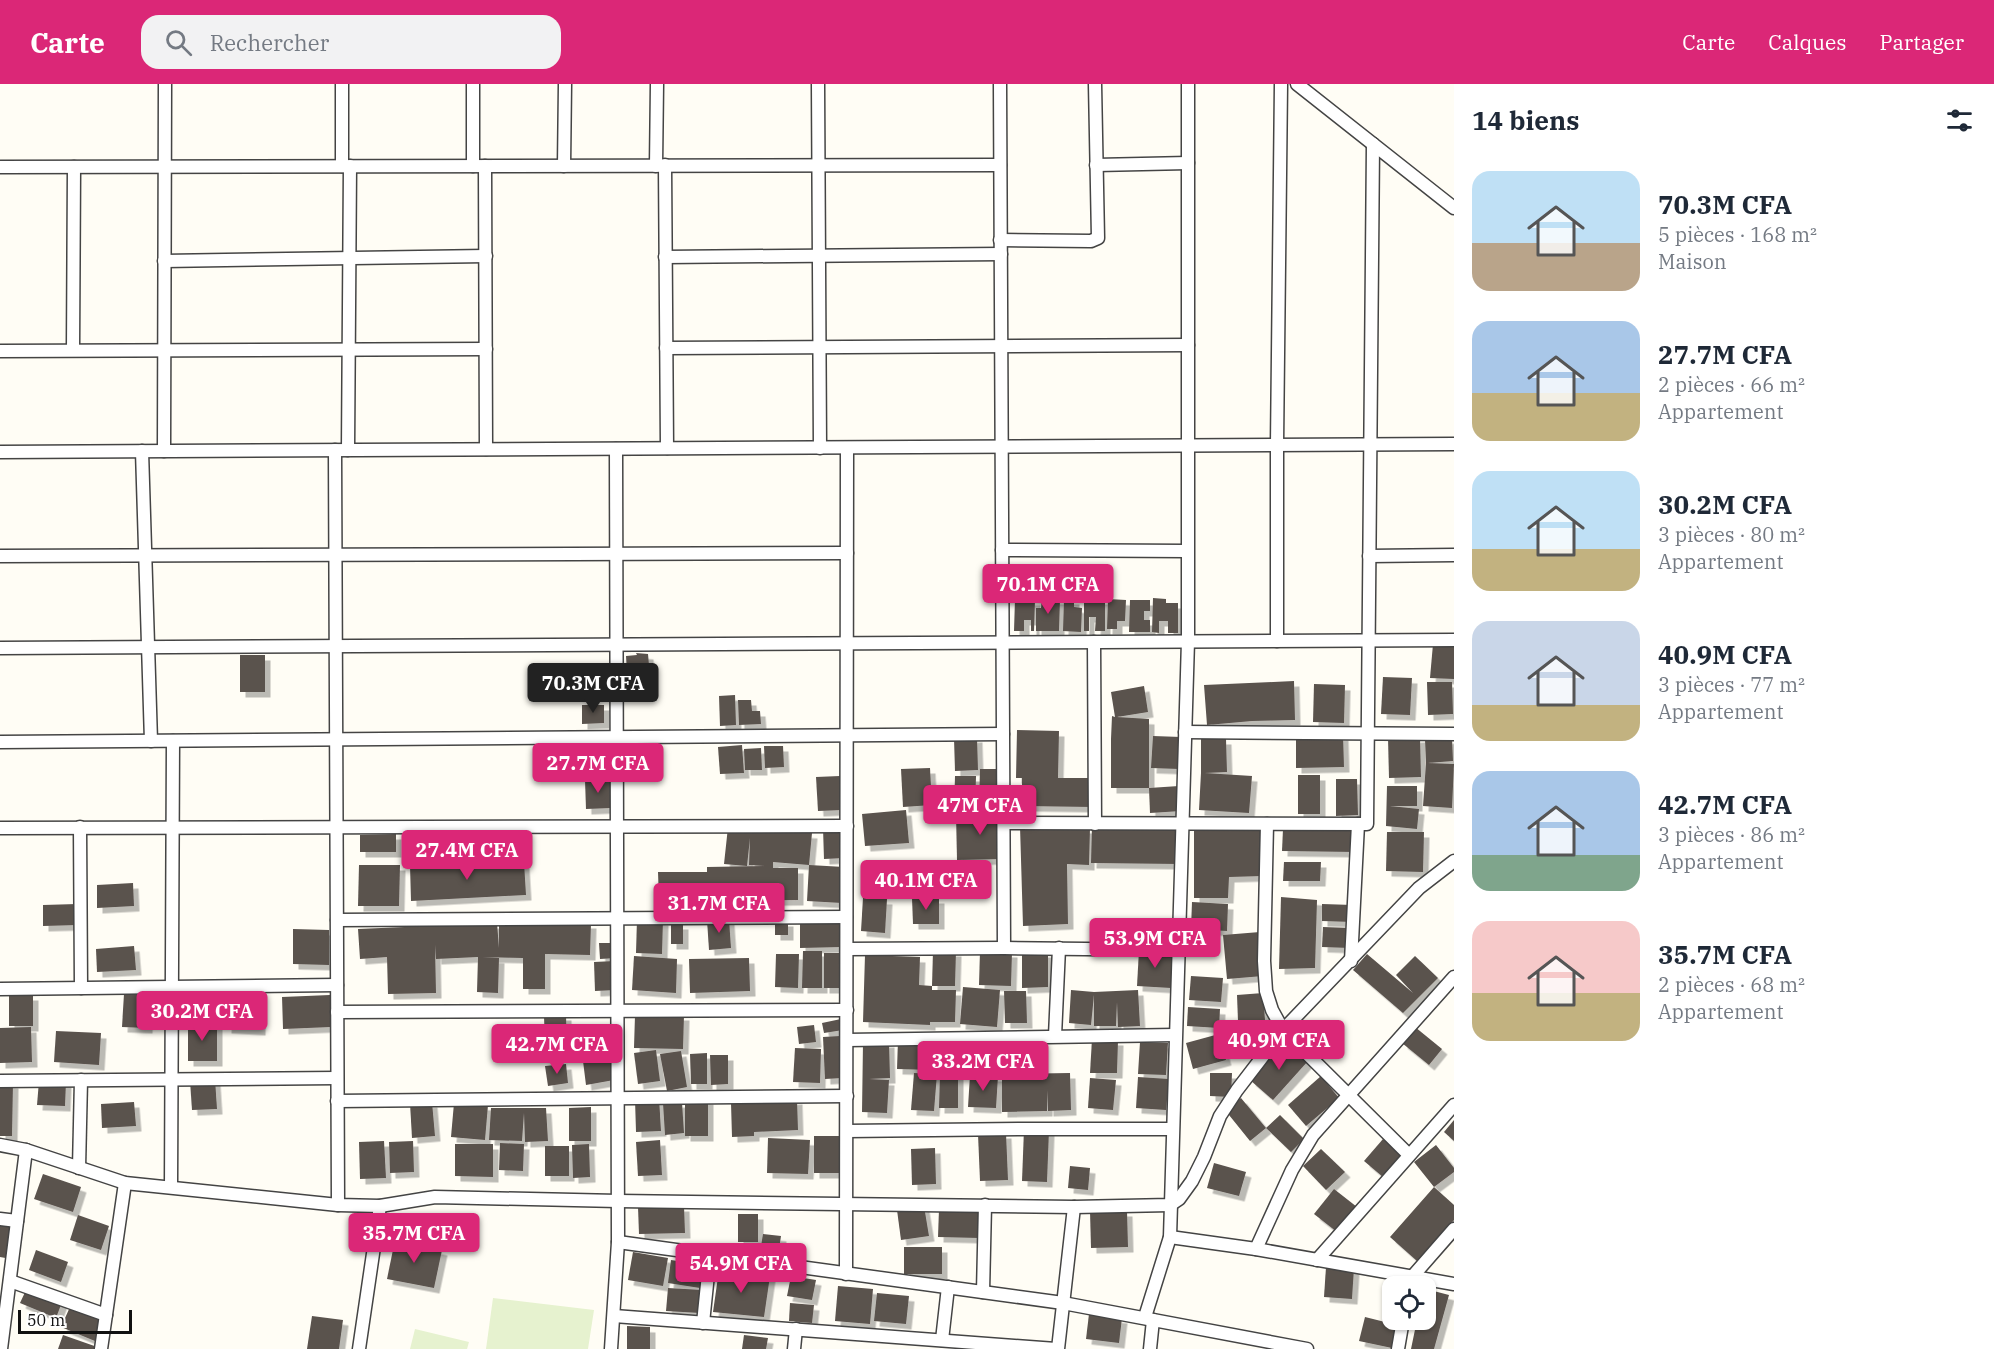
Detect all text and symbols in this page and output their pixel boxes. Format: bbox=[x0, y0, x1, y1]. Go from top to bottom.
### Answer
search box bbox=[141, 15, 561, 69]
text: Carte bbox=[30, 24, 105, 61]
icon: search bbox=[162, 26, 195, 59]
text: Rechercher bbox=[210, 28, 329, 57]
text: Carte bbox=[1682, 28, 1735, 56]
text: Calques bbox=[1768, 28, 1847, 56]
text: Partager bbox=[1880, 28, 1964, 56]
text: 14 biens bbox=[1472, 103, 1579, 137]
icon: filters bbox=[1943, 104, 1976, 137]
text: 70.3M CFA bbox=[1658, 187, 1792, 221]
icon: home bbox=[1520, 195, 1592, 267]
text: 5 pièces · 168 m² bbox=[1658, 221, 1817, 248]
text: Maison bbox=[1658, 248, 1726, 275]
text: 27.7M CFA bbox=[1658, 337, 1792, 371]
icon: home bbox=[1520, 345, 1592, 417]
text: 2 pièces · 66 m² bbox=[1658, 371, 1805, 398]
text: Appartement bbox=[1658, 398, 1784, 425]
text: 30.2M CFA bbox=[1658, 487, 1792, 521]
icon: home bbox=[1520, 495, 1592, 567]
text: 3 pièces · 80 m² bbox=[1658, 521, 1805, 548]
text: Appartement bbox=[1658, 548, 1784, 575]
pin: 70.1M CFA bbox=[979, 564, 1117, 615]
text: 70.1M CFA bbox=[997, 570, 1099, 597]
text: 40.9M CFA bbox=[1658, 637, 1792, 671]
icon: home bbox=[1520, 645, 1592, 717]
pin: 70.3M CFA bbox=[524, 663, 662, 714]
text: 70.3M CFA bbox=[542, 669, 644, 696]
text: 3 pièces · 77 m² bbox=[1658, 671, 1805, 698]
text: Appartement bbox=[1658, 698, 1784, 725]
pin: 27.7M CFA bbox=[529, 743, 667, 794]
text: 27.7M CFA bbox=[547, 749, 649, 776]
pin: 47M CFA bbox=[925, 785, 1035, 836]
text: 42.7M CFA bbox=[1658, 787, 1792, 821]
text: 47M CFA bbox=[937, 791, 1023, 818]
icon: home bbox=[1520, 795, 1592, 867]
text: 3 pièces · 86 m² bbox=[1658, 821, 1805, 848]
pin: 27.4M CFA bbox=[398, 830, 536, 881]
text: 27.4M CFA bbox=[416, 836, 518, 863]
text: Appartement bbox=[1658, 848, 1784, 875]
pin: 40.1M CFA bbox=[857, 860, 995, 911]
text: 40.1M CFA bbox=[875, 866, 977, 893]
pin: 31.7M CFA bbox=[650, 883, 788, 934]
text: 31.7M CFA bbox=[668, 889, 770, 916]
pin: 53.9M CFA bbox=[1086, 918, 1224, 969]
text: 53.9M CFA bbox=[1104, 924, 1206, 951]
text: 35.7M CFA bbox=[1658, 937, 1792, 971]
icon: home bbox=[1520, 945, 1592, 1017]
text: 2 pièces · 68 m² bbox=[1658, 971, 1805, 998]
pin: 30.2M CFA bbox=[133, 991, 271, 1042]
text: 30.2M CFA bbox=[151, 997, 253, 1024]
text: Appartement bbox=[1658, 998, 1784, 1025]
pin: 40.9M CFA bbox=[1210, 1020, 1348, 1071]
pin: 42.7M CFA bbox=[488, 1024, 626, 1075]
text: 40.9M CFA bbox=[1228, 1026, 1330, 1053]
text: 42.7M CFA bbox=[506, 1030, 608, 1057]
pin: 33.2M CFA bbox=[914, 1041, 1052, 1092]
text: 33.2M CFA bbox=[932, 1047, 1034, 1074]
pin: 35.7M CFA bbox=[345, 1213, 483, 1264]
text: 35.7M CFA bbox=[363, 1219, 465, 1246]
pin: 54.9M CFA bbox=[672, 1243, 810, 1294]
text: 54.9M CFA bbox=[690, 1249, 792, 1276]
map controls bbox=[1382, 1276, 1436, 1330]
button: locate bbox=[1382, 1276, 1436, 1330]
scale bar bbox=[18, 1307, 132, 1334]
text: 50 m bbox=[27, 1310, 65, 1330]

